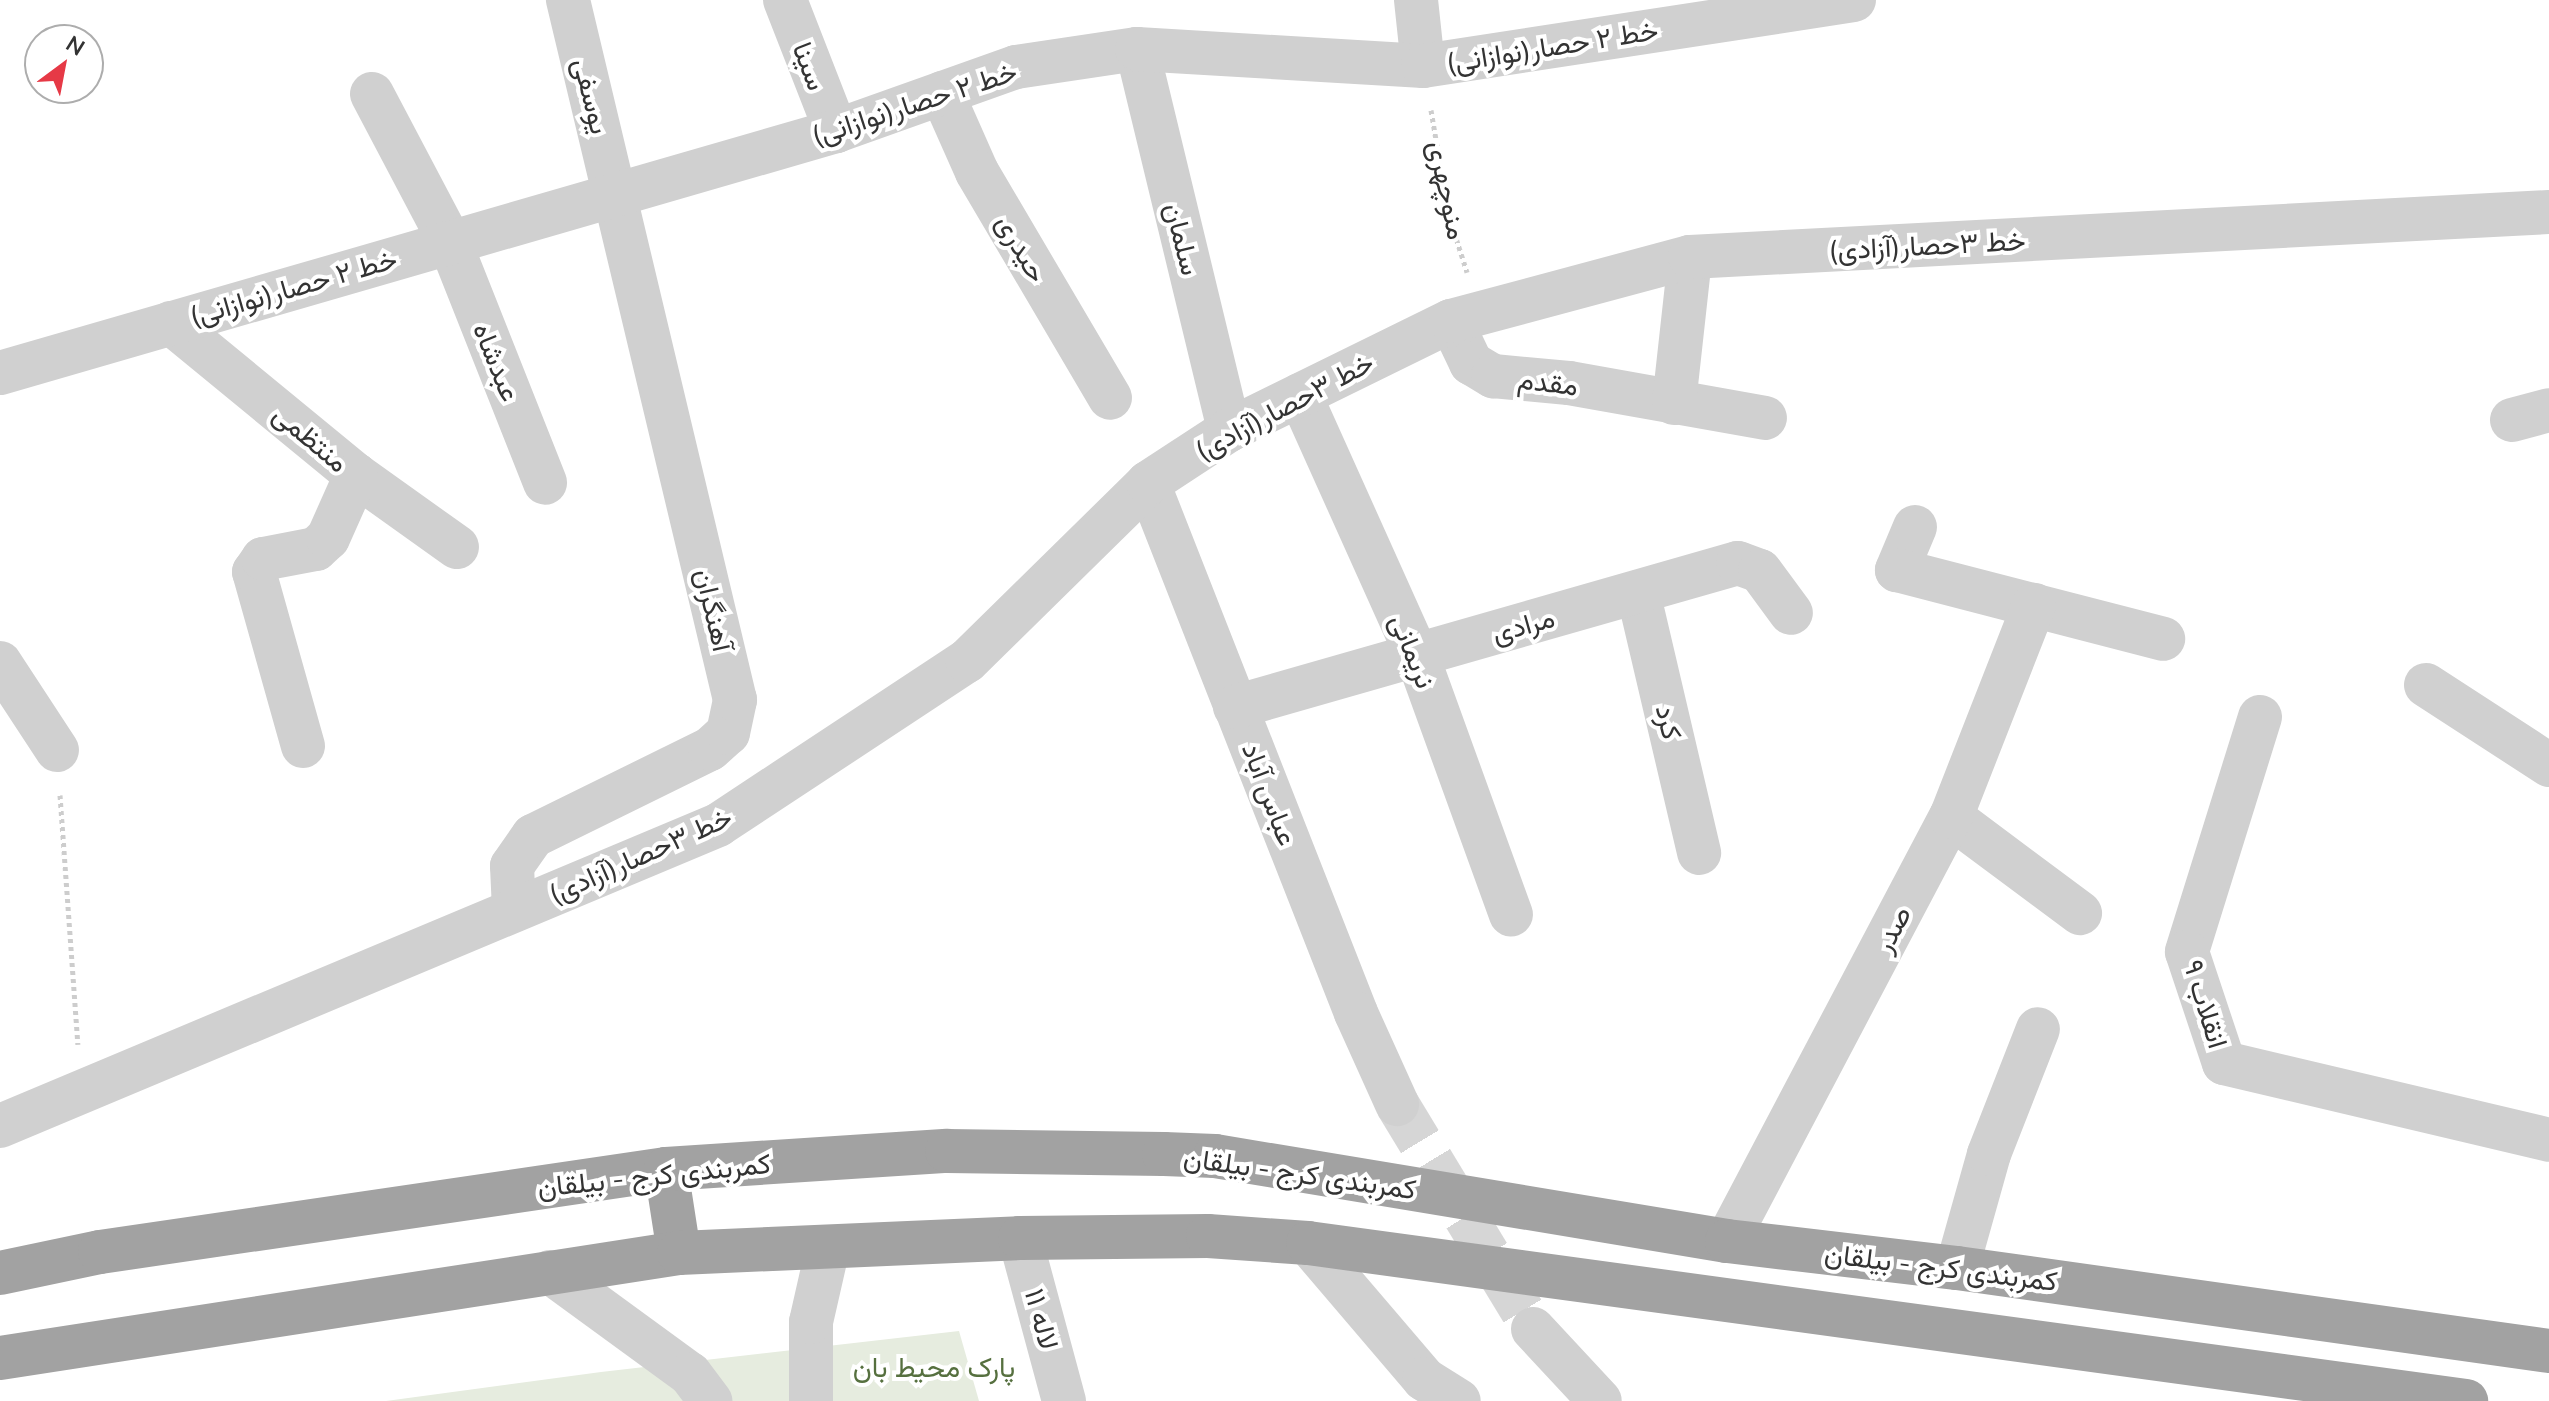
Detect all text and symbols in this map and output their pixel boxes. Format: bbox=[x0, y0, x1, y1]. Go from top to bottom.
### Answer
street label: خط ۲ حصار(نوازانی) bbox=[1444, 13, 1660, 79]
north arrow bbox=[24, 24, 104, 104]
text: N bbox=[61, 29, 90, 62]
street label: سینا bbox=[786, 37, 834, 95]
street label: خط ۲ حصار(نوازانی) bbox=[807, 54, 1021, 152]
street label: یوسفی bbox=[566, 55, 618, 137]
street label: منوچهری bbox=[1421, 138, 1475, 242]
street label: سلمان bbox=[1158, 199, 1208, 279]
street label: حیدری bbox=[989, 208, 1055, 288]
street label: خط ۳حصار(آزادی) bbox=[1828, 223, 2026, 267]
street label: خط ۲ حصار(نوازانی) bbox=[185, 241, 401, 333]
street label: عبدشاه bbox=[466, 318, 528, 406]
street label: خط ۳حصار(آزادی) bbox=[1189, 345, 1379, 467]
street label: مقدم bbox=[1516, 362, 1580, 402]
street label: منتظمی bbox=[267, 397, 355, 479]
street label: آهنگران bbox=[688, 565, 740, 655]
street label: مرادی bbox=[1488, 600, 1558, 650]
street label: نریمانی bbox=[1383, 609, 1443, 693]
street label: کرد bbox=[1649, 701, 1689, 743]
street label: عباس آباد bbox=[1235, 738, 1305, 850]
street label: خط ۳حصار(آزادی) bbox=[543, 800, 737, 910]
street label: صدر bbox=[1866, 900, 1918, 958]
street label: انقلاب ۹ bbox=[2177, 956, 2235, 1052]
street label: کمربندی کرج - بیلقان bbox=[1182, 1140, 1418, 1206]
street label: کمربندی کرج - بیلقان bbox=[536, 1146, 772, 1204]
street label: کمربندی کرج - بیلقان bbox=[1823, 1236, 2059, 1298]
street label: لاله ۱۱ bbox=[1018, 1285, 1066, 1353]
park label: پارک محیط بان bbox=[853, 1350, 1015, 1384]

